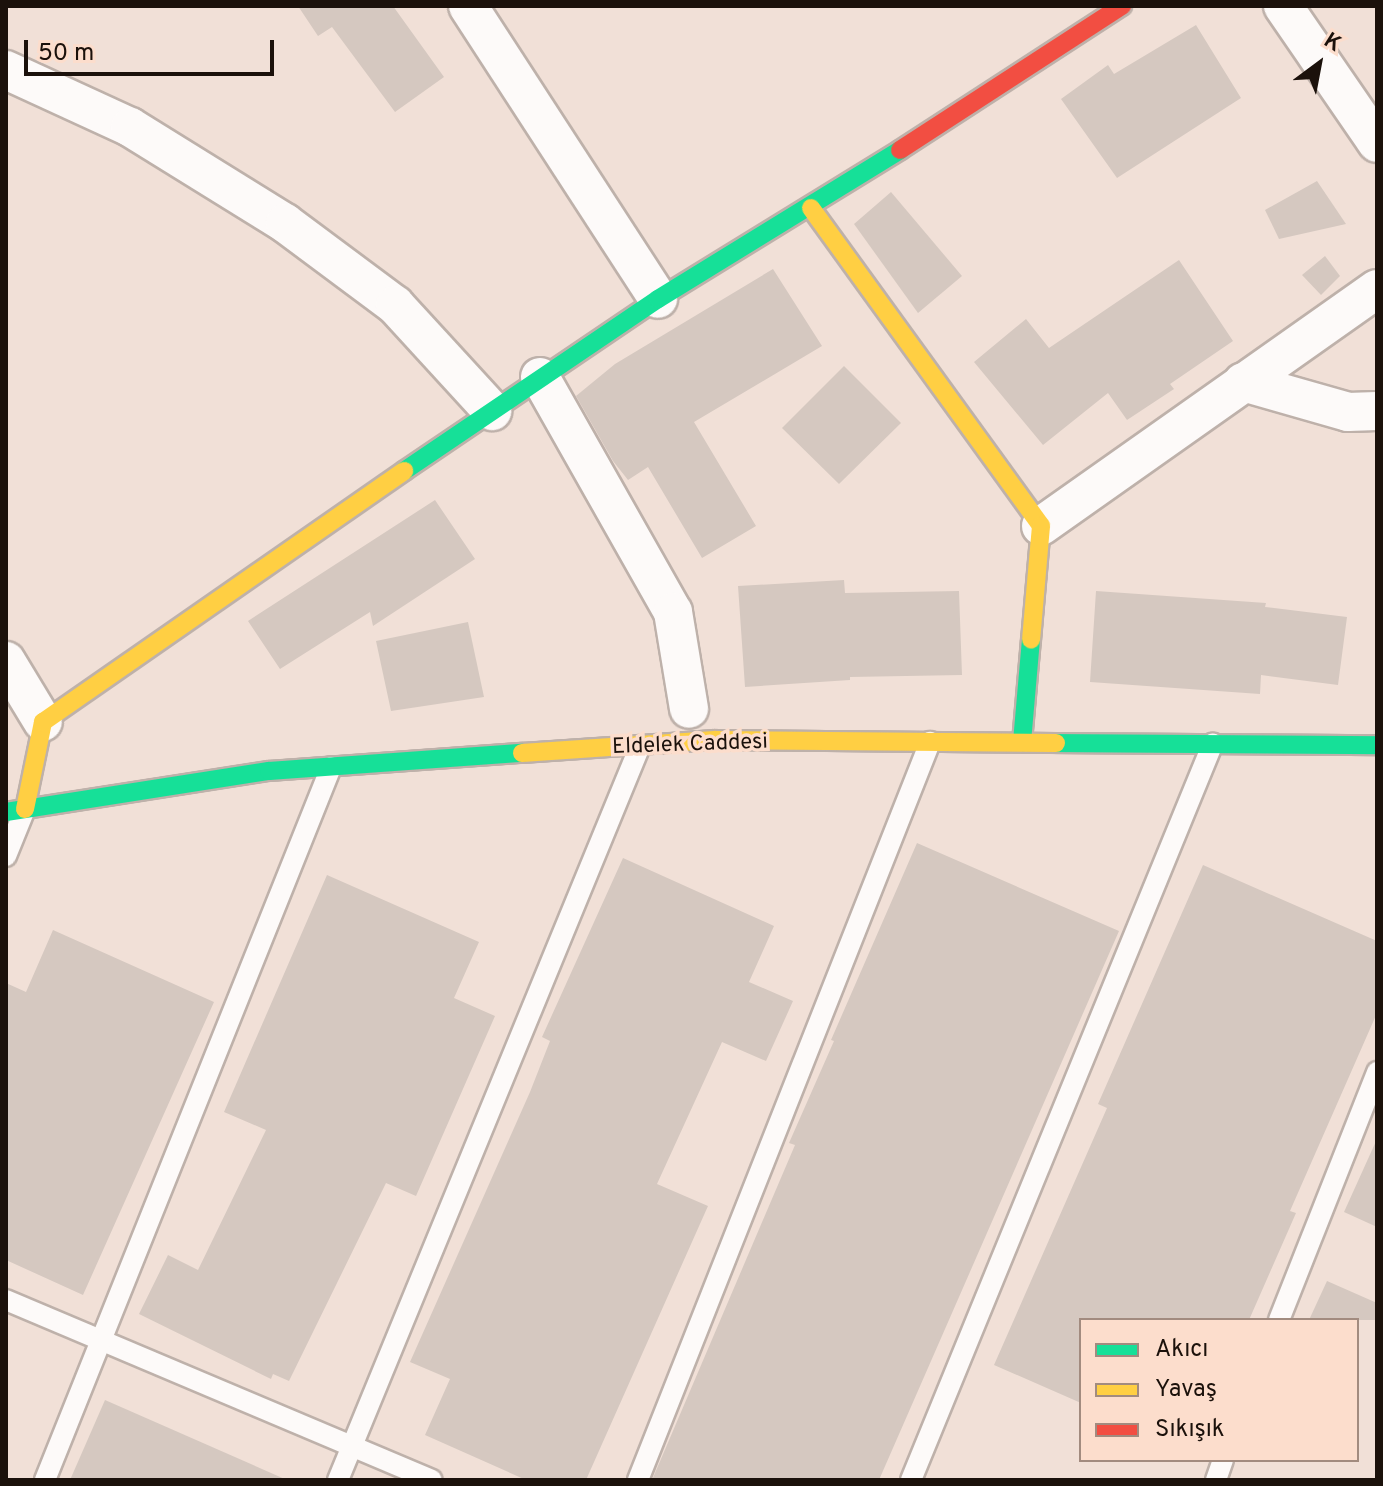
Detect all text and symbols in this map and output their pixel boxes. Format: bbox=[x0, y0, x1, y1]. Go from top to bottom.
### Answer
scale bar bbox=[28, 24, 278, 74]
north arrow bbox=[1279, 24, 1359, 104]
text: K bbox=[1318, 28, 1346, 59]
text: 50 m bbox=[38, 39, 94, 69]
street label: Eldelek Caddesi bbox=[612, 729, 768, 761]
legend bbox=[1079, 1318, 1359, 1462]
text: Akıcı bbox=[1155, 1335, 1208, 1365]
text: Yavaş bbox=[1155, 1375, 1217, 1405]
text: Sıkışık bbox=[1155, 1415, 1225, 1445]

